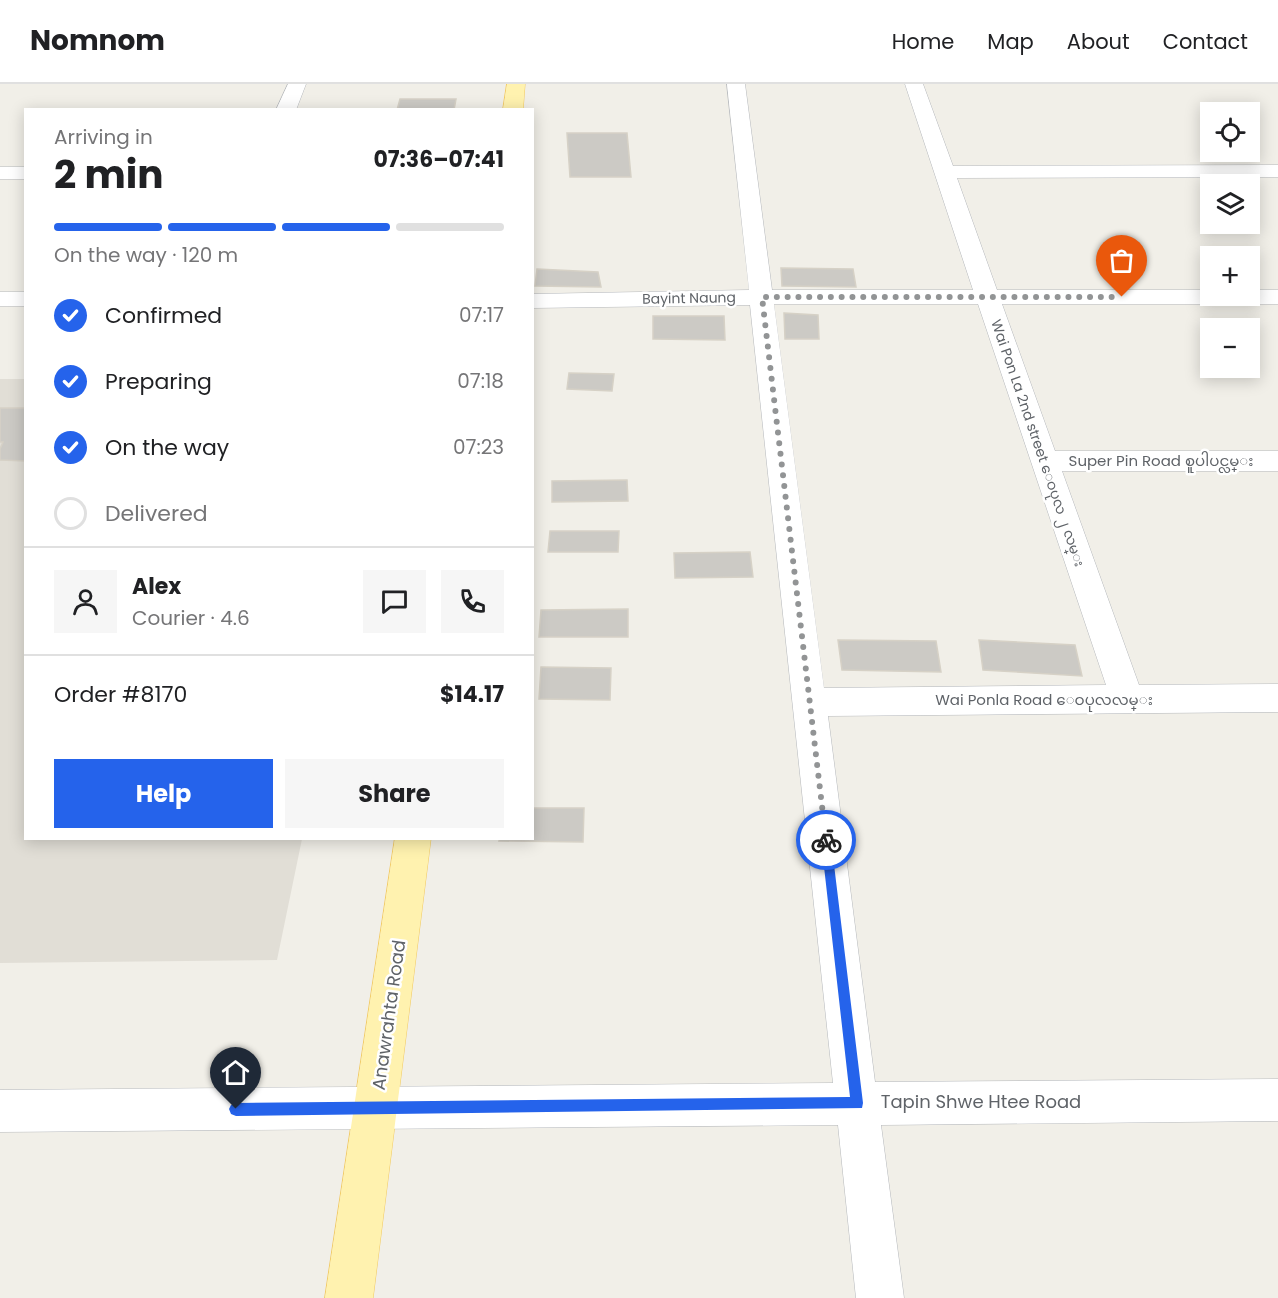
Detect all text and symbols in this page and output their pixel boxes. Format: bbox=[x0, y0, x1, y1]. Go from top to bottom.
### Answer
text: Nomnom bbox=[30, 21, 165, 60]
text: Home bbox=[892, 27, 954, 56]
text: Map bbox=[987, 27, 1034, 56]
text: About bbox=[1067, 27, 1130, 56]
text: Contact bbox=[1163, 27, 1248, 56]
map controls bbox=[1200, 102, 1260, 378]
button: locate bbox=[1200, 102, 1260, 162]
text: Arriving in bbox=[54, 123, 153, 151]
text: 07:36–07:41 bbox=[373, 144, 504, 175]
text: 2 min bbox=[54, 147, 164, 202]
button: layers bbox=[1200, 174, 1260, 234]
pin bbox=[1096, 235, 1147, 297]
text: On the way · 120 m bbox=[54, 241, 238, 269]
icon: bag bbox=[1105, 244, 1138, 277]
button: + bbox=[1200, 246, 1260, 306]
street label: Bayint Naung bbox=[642, 287, 736, 309]
icon: check bbox=[54, 299, 87, 332]
text: Confirmed bbox=[105, 300, 222, 331]
text: 07:17 bbox=[459, 301, 504, 329]
street label: Wai Pon La 2nd street ေဝပုလ ၂ လမ္း bbox=[984, 317, 1090, 570]
button: − bbox=[1200, 318, 1260, 378]
icon: check bbox=[54, 365, 87, 398]
text: Preparing bbox=[105, 366, 212, 397]
text: 07:18 bbox=[457, 367, 504, 395]
icon: check bbox=[54, 431, 87, 464]
text: On the way bbox=[105, 432, 229, 463]
text: 07:23 bbox=[453, 433, 504, 461]
street label: Super Pin Road စူပါပင္လမ္း bbox=[1069, 450, 1253, 473]
text: Delivered bbox=[105, 498, 208, 529]
button: person bbox=[54, 570, 117, 633]
button: chat bbox=[363, 570, 426, 633]
button: phone bbox=[441, 570, 504, 633]
text: Alex bbox=[132, 571, 181, 602]
text: Courier · 4.6 bbox=[132, 604, 250, 632]
text: Order #8170 bbox=[54, 679, 187, 710]
text: $14.17 bbox=[440, 679, 504, 710]
street label: Wai Ponla Road ေဝပုလလမ္း bbox=[935, 689, 1153, 712]
button: Help bbox=[54, 759, 273, 828]
button: Share bbox=[285, 759, 504, 828]
courier bbox=[796, 810, 856, 870]
icon: bike bbox=[810, 824, 843, 857]
street label: Anawrahta Road bbox=[366, 938, 411, 1092]
pin bbox=[210, 1047, 261, 1109]
icon: home bbox=[219, 1056, 252, 1089]
street label: Tapin Shwe Htee Road bbox=[881, 1089, 1081, 1114]

